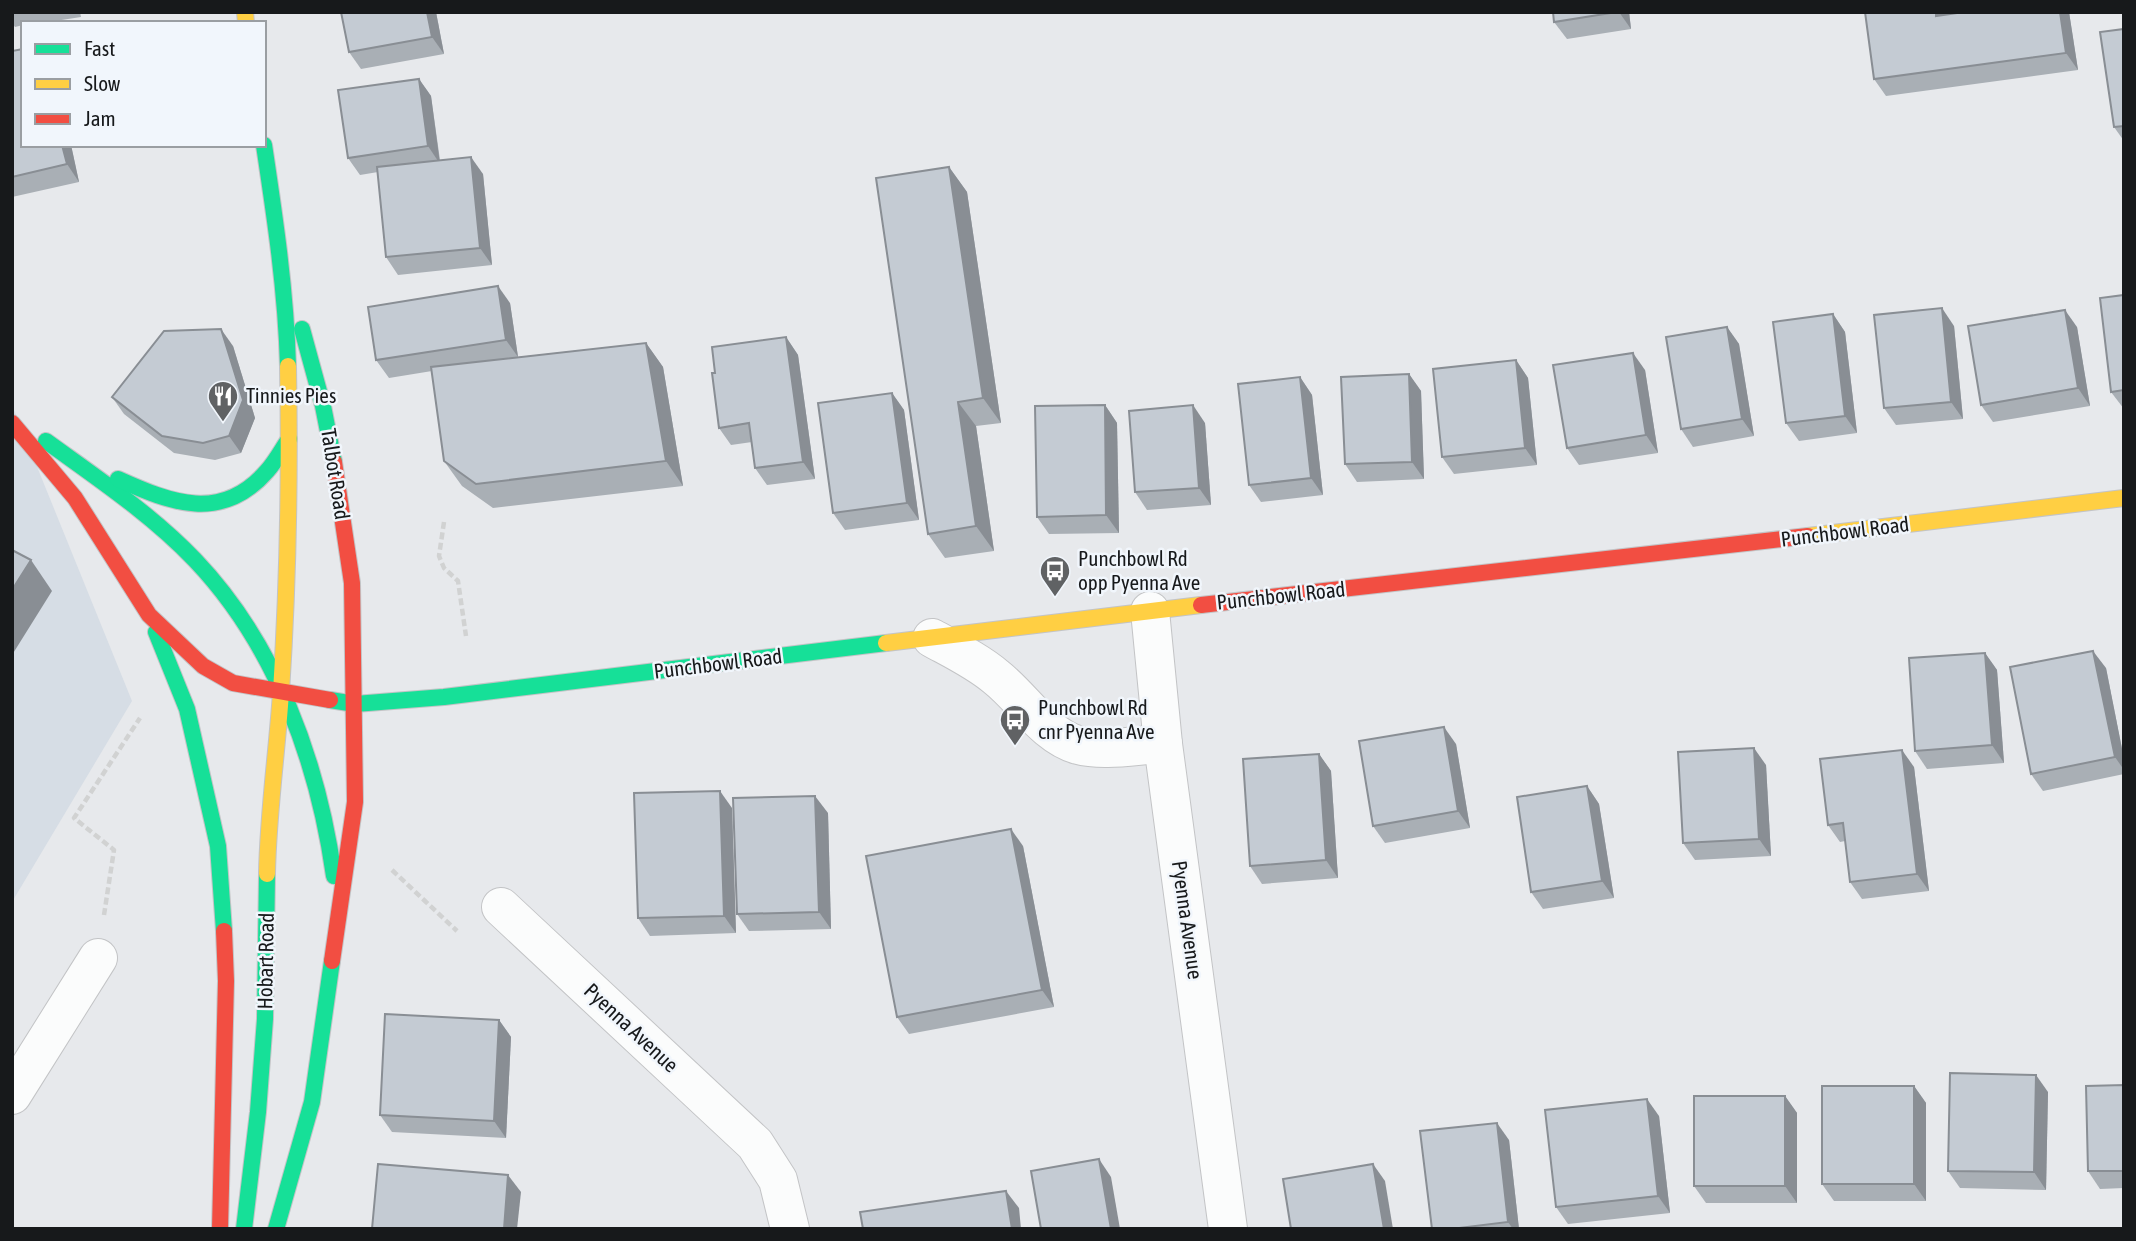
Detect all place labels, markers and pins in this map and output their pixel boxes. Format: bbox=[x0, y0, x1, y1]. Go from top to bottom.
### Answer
restaurant icon: Tinnies Pies bbox=[206, 379, 240, 423]
place label: Tinnies Pies bbox=[246, 383, 336, 407]
place label: Punchbowl Rd opp Pyenna Ave bbox=[1078, 546, 1200, 594]
bus stop icon: Punchbowl Rd opp Pyenna Ave bbox=[1038, 554, 1072, 598]
place label: Punchbowl Rd cnr Pyenna Ave bbox=[1038, 695, 1155, 743]
bus stop icon: Punchbowl Rd cnr Pyenna Ave bbox=[998, 703, 1032, 747]

